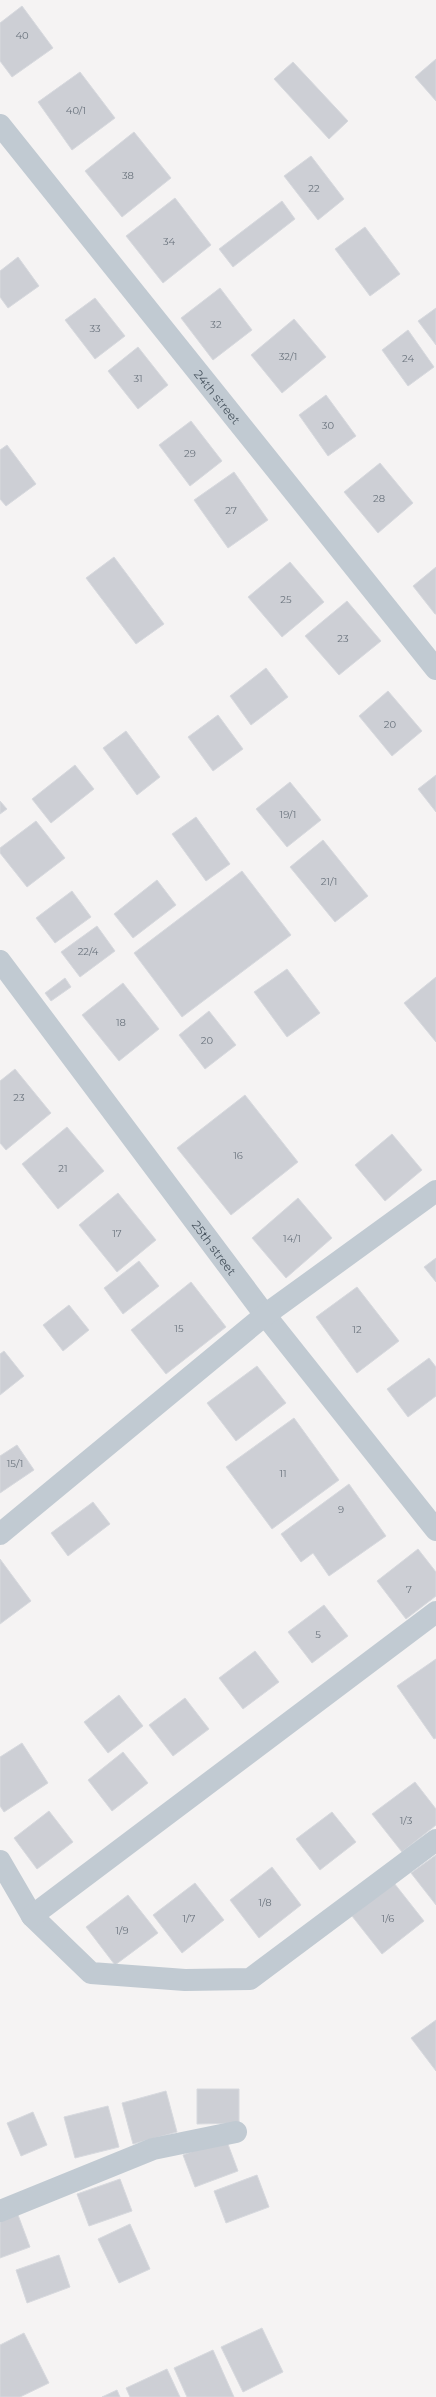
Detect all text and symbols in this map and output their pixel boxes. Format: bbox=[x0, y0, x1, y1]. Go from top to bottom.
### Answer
house number: 40 bbox=[15, 29, 29, 42]
house number: 40/1 bbox=[66, 104, 86, 117]
house number: 38 bbox=[122, 169, 134, 182]
house number: 22 bbox=[308, 182, 320, 195]
house number: 34 bbox=[163, 235, 176, 248]
house number: 32 bbox=[210, 318, 222, 331]
house number: 33 bbox=[89, 322, 101, 335]
house number: 32/1 bbox=[279, 350, 297, 363]
house number: 24 bbox=[402, 352, 414, 365]
street label: 24th street bbox=[191, 366, 244, 427]
house number: 31 bbox=[133, 372, 143, 385]
house number: 30 bbox=[322, 419, 335, 432]
house number: 29 bbox=[184, 447, 196, 460]
house number: 28 bbox=[373, 492, 385, 505]
house number: 27 bbox=[225, 504, 237, 517]
house number: 25 bbox=[280, 593, 292, 606]
house number: 23 bbox=[337, 632, 349, 645]
house number: 20 bbox=[384, 718, 397, 731]
house number: 19/1 bbox=[280, 808, 296, 821]
house number: 21/1 bbox=[321, 875, 337, 888]
house number: 22/4 bbox=[78, 945, 99, 958]
house number: 18 bbox=[116, 1016, 126, 1029]
house number: 20 bbox=[201, 1034, 214, 1047]
house number: 23 bbox=[13, 1091, 25, 1104]
house number: 16 bbox=[233, 1149, 243, 1162]
house number: 21 bbox=[58, 1162, 68, 1175]
street label: 25th street bbox=[189, 1217, 240, 1278]
house number: 17 bbox=[112, 1227, 122, 1240]
house number: 14/1 bbox=[283, 1232, 301, 1245]
house number: 15 bbox=[174, 1322, 184, 1335]
house number: 12 bbox=[352, 1323, 362, 1336]
house number: 15/1 bbox=[7, 1457, 23, 1470]
house number: 11 bbox=[279, 1467, 287, 1480]
house number: 9 bbox=[338, 1503, 344, 1516]
house number: 7 bbox=[406, 1583, 412, 1596]
house number: 5 bbox=[315, 1628, 321, 1641]
house number: 1/3 bbox=[400, 1814, 413, 1827]
house number: 1/8 bbox=[258, 1896, 272, 1909]
house number: 1/7 bbox=[183, 1912, 196, 1925]
house number: 1/6 bbox=[382, 1912, 394, 1925]
house number: 1/9 bbox=[115, 1924, 129, 1937]

